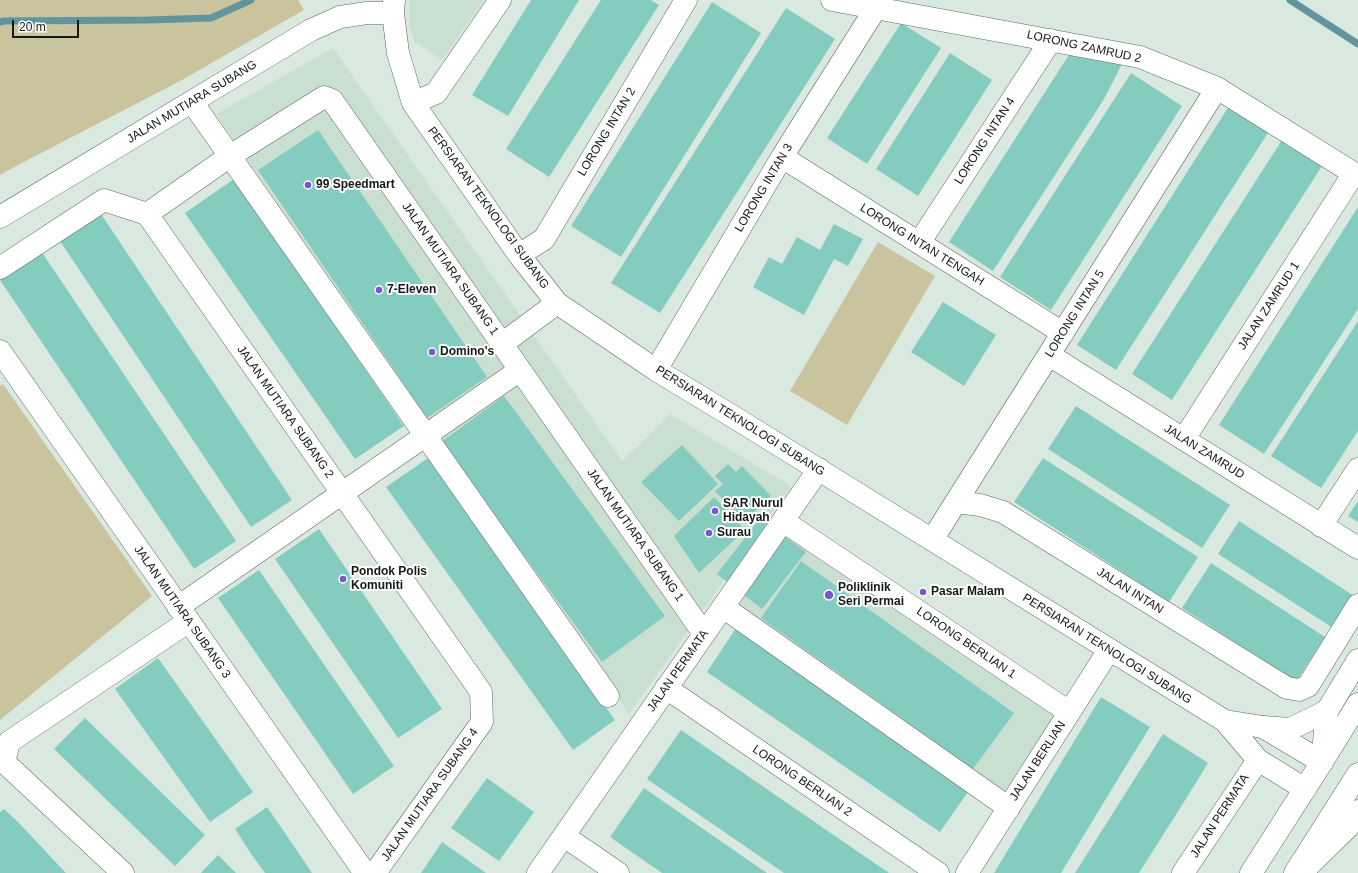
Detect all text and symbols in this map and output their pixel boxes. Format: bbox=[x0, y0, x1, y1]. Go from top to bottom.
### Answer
scale bar bbox=[14, 12, 81, 38]
text: 20 m bbox=[19, 20, 46, 34]
street label: LORONG ZAMRUD 2 bbox=[1025, 28, 1143, 66]
street label: JALAN MUTIARA SUBANG bbox=[125, 58, 259, 146]
street label: LORONG INTAN 2 bbox=[575, 85, 639, 179]
street label: LORONG INTAN 4 bbox=[952, 95, 1018, 187]
street label: PERSIARAN TEKNOLOGI SUBANG bbox=[424, 124, 552, 292]
street label: LORONG INTAN 3 bbox=[732, 141, 796, 235]
place label: 99 Speedmart bbox=[316, 178, 395, 192]
marker: 99 Speedmart bbox=[303, 180, 313, 190]
street label: JALAN MUTIARA SUBANG 1 bbox=[399, 200, 501, 338]
street label: LORONG INTAN TENGAH bbox=[857, 201, 987, 289]
street label: JALAN ZAMRUD 1 bbox=[1235, 259, 1303, 353]
street label: LORONG INTAN 5 bbox=[1042, 268, 1108, 360]
place label: 7-Eleven bbox=[387, 283, 436, 297]
marker: 7-Eleven bbox=[374, 285, 384, 295]
street label: JALAN MUTIARA SUBANG 2 bbox=[234, 343, 336, 481]
place label: Domino's bbox=[440, 345, 494, 359]
marker: Domino's bbox=[427, 347, 437, 357]
street label: PERSIARAN TEKNOLOGI SUBANG bbox=[653, 363, 827, 479]
street label: JALAN ZAMRUD bbox=[1161, 422, 1247, 482]
street label: JALAN MUTIARA SUBANG 1 bbox=[584, 466, 686, 604]
place label: SAR Nurul Hidayah bbox=[723, 497, 783, 525]
marker: SAR Nurul Hidayah bbox=[710, 506, 720, 516]
place label: Surau bbox=[717, 526, 751, 540]
marker: Surau bbox=[704, 528, 714, 538]
street label: JALAN MUTIARA SUBANG 3 bbox=[131, 543, 233, 681]
place label: Pondok Polis Komuniti bbox=[351, 565, 427, 593]
street label: JALAN INTAN bbox=[1094, 565, 1166, 617]
marker: Pondok Polis Komuniti bbox=[338, 574, 348, 584]
place label: Poliklinik Seri Permai bbox=[838, 581, 904, 609]
place label: Pasar Malam bbox=[931, 585, 1004, 599]
marker: Pasar Malam bbox=[918, 587, 928, 597]
marker: Poliklinik Seri Permai bbox=[823, 589, 835, 601]
street label: PERSIARAN TEKNOLOGI SUBANG bbox=[1020, 591, 1194, 707]
street label: LORONG BERLIAN 1 bbox=[914, 604, 1018, 682]
street label: JALAN PERMATA bbox=[644, 627, 712, 715]
street label: JALAN BERLIAN bbox=[1007, 718, 1069, 804]
street label: JALAN MUTIARA SUBANG 4 bbox=[379, 726, 481, 864]
street label: LORONG BERLIAN 2 bbox=[750, 742, 854, 820]
street label: JALAN PERMATA bbox=[1188, 771, 1252, 861]

